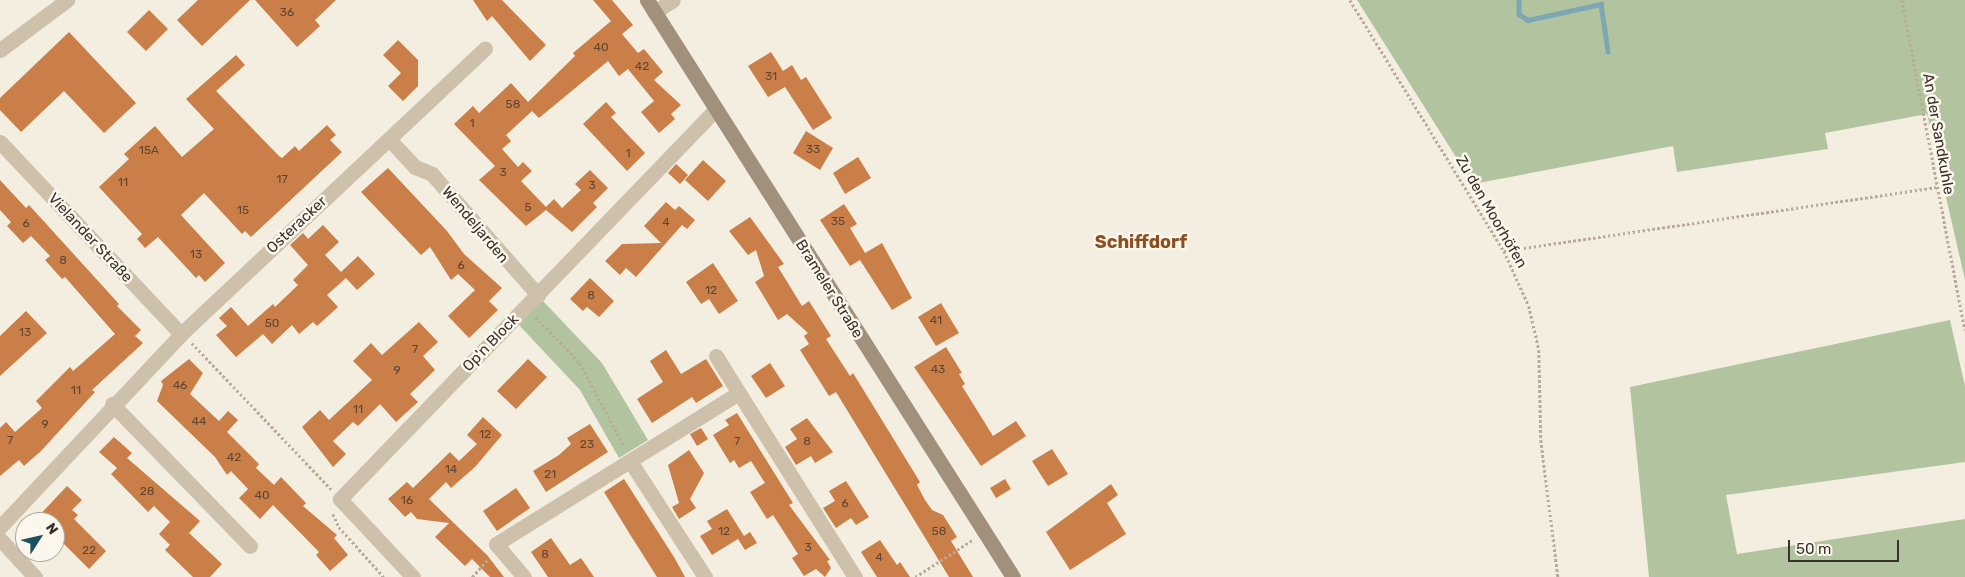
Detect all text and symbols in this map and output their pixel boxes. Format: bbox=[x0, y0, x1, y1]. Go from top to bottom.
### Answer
house number: 36 bbox=[280, 6, 294, 20]
house number: 40 bbox=[593, 41, 609, 55]
house number: 42 bbox=[635, 60, 649, 74]
house number: 31 bbox=[765, 70, 777, 84]
street label: An der Sandkuhle bbox=[1918, 72, 1958, 196]
house number: 58 bbox=[506, 98, 520, 112]
house number: 1 bbox=[469, 117, 475, 131]
house number: 33 bbox=[806, 143, 820, 157]
house number: 15A bbox=[139, 144, 159, 158]
house number: 1 bbox=[625, 147, 631, 161]
street label: Zu den Moorhöfen bbox=[1451, 152, 1531, 272]
house number: 3 bbox=[499, 166, 507, 180]
house number: 17 bbox=[276, 173, 288, 187]
house number: 11 bbox=[118, 176, 128, 190]
house number: 3 bbox=[588, 179, 596, 193]
street label: Wendeljarden bbox=[438, 183, 512, 267]
street label: Vielander Straße bbox=[44, 190, 136, 286]
street label: Osteracker bbox=[263, 193, 331, 257]
house number: 5 bbox=[524, 201, 532, 215]
house number: 15 bbox=[237, 204, 249, 218]
house number: 35 bbox=[831, 215, 845, 229]
house number: 4 bbox=[662, 216, 670, 230]
house number: 6 bbox=[22, 217, 30, 231]
district label: Schiffdorf bbox=[1095, 231, 1187, 253]
street label: Brameler Straße bbox=[791, 236, 867, 342]
house number: 13 bbox=[190, 248, 202, 262]
house number: 8 bbox=[59, 254, 67, 268]
house number: 6 bbox=[457, 259, 465, 273]
house number: 12 bbox=[705, 284, 717, 298]
house number: 8 bbox=[587, 289, 595, 303]
street label: Op'n Block bbox=[459, 311, 523, 375]
house number: 41 bbox=[930, 314, 942, 328]
house number: 50 bbox=[265, 317, 279, 331]
house number: 13 bbox=[19, 326, 31, 340]
house number: 7 bbox=[412, 343, 418, 357]
house number: 43 bbox=[931, 363, 945, 377]
house number: 9 bbox=[393, 364, 401, 378]
house number: 46 bbox=[173, 379, 187, 393]
house number: 11 bbox=[71, 384, 81, 398]
house number: 11 bbox=[353, 403, 363, 417]
house number: 44 bbox=[192, 415, 206, 429]
house number: 9 bbox=[41, 418, 49, 432]
house number: 12 bbox=[479, 428, 491, 442]
house number: 7 bbox=[7, 434, 13, 448]
house number: 7 bbox=[734, 435, 740, 449]
house number: 8 bbox=[803, 435, 811, 449]
house number: 23 bbox=[580, 438, 594, 452]
house number: 42 bbox=[227, 451, 241, 465]
house number: 14 bbox=[445, 463, 457, 477]
house number: 21 bbox=[544, 468, 556, 482]
house number: 28 bbox=[140, 485, 154, 499]
house number: 40 bbox=[254, 489, 270, 503]
house number: 16 bbox=[401, 494, 413, 508]
house number: 6 bbox=[841, 497, 849, 511]
north arrow bbox=[15, 512, 65, 562]
text: N bbox=[42, 520, 62, 538]
house number: 12 bbox=[718, 525, 730, 539]
house number: 58 bbox=[932, 525, 946, 539]
scale bar bbox=[1790, 530, 1901, 562]
text: 50 m bbox=[1796, 540, 1831, 558]
house number: 3 bbox=[804, 541, 812, 555]
house number: 22 bbox=[82, 544, 96, 558]
house number: 8 bbox=[541, 548, 549, 562]
house number: 4 bbox=[875, 551, 883, 565]

